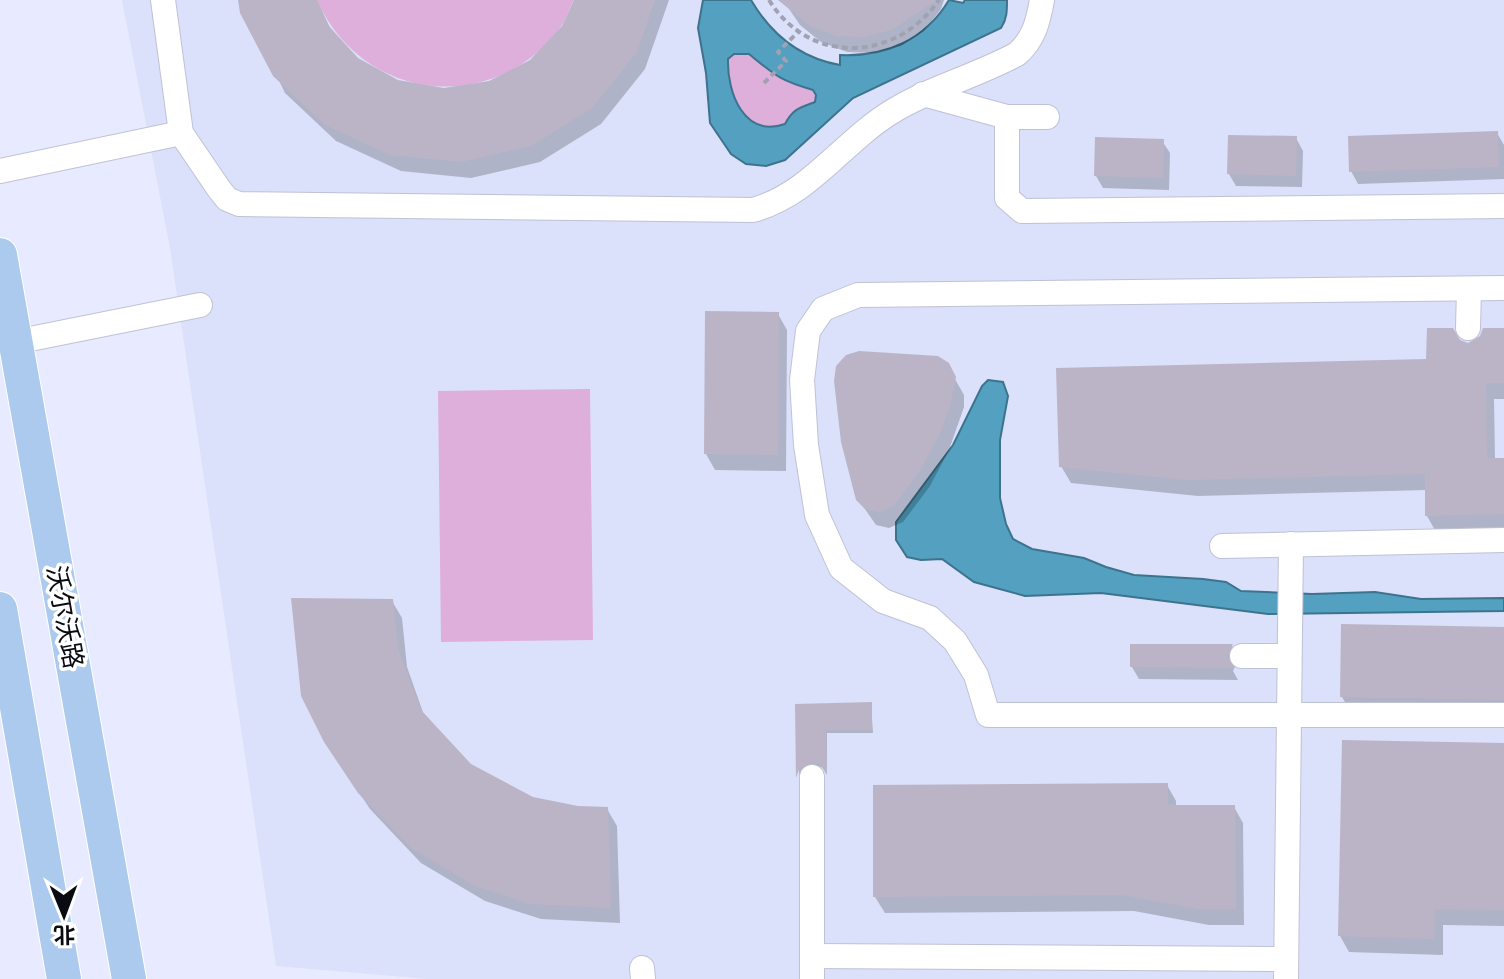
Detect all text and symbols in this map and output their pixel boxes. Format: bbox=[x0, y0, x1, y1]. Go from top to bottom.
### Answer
street label: 沃尔沃路 bbox=[40, 563, 89, 671]
north arrow bbox=[24, 875, 104, 955]
text: 北 bbox=[53, 921, 76, 948]

